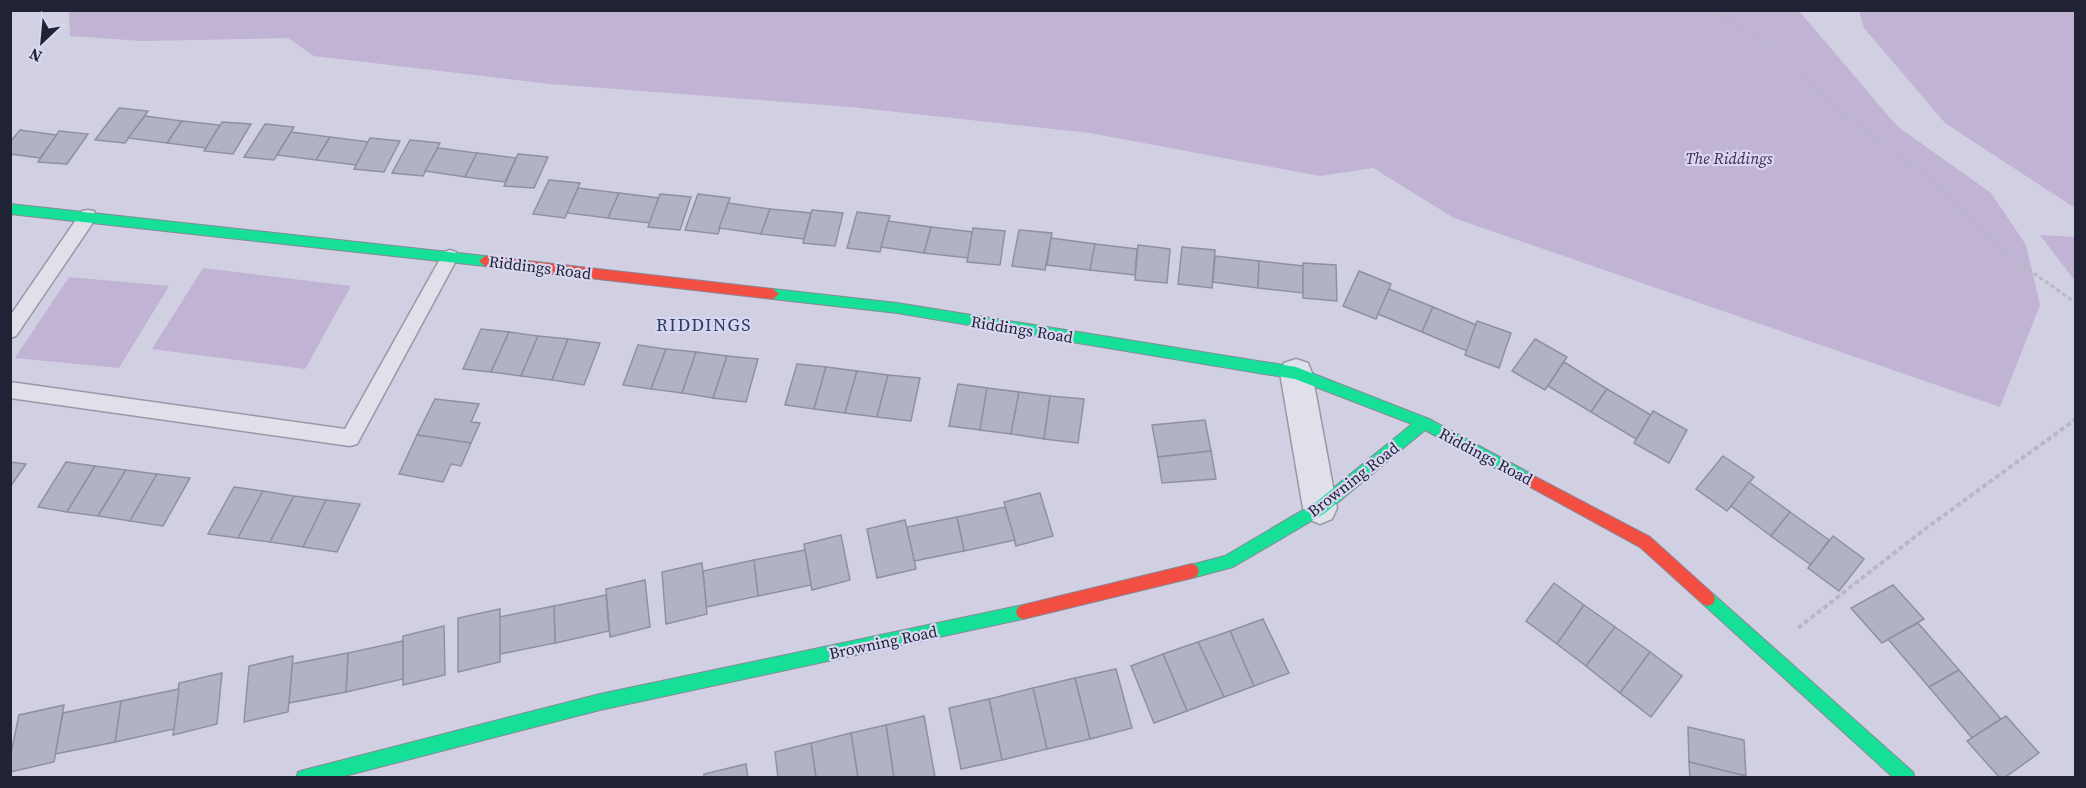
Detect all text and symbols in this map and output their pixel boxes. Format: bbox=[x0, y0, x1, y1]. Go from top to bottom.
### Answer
north arrow bbox=[12, 12, 72, 72]
text: N bbox=[25, 43, 45, 68]
park label: The Riddings bbox=[1685, 147, 1773, 169]
street label: Riddings Road bbox=[488, 250, 592, 284]
street label: Riddings Road bbox=[969, 310, 1075, 348]
district label: RIDDINGS bbox=[656, 312, 752, 337]
street label: Riddings Road bbox=[1435, 422, 1537, 490]
street label: Browning Road bbox=[1303, 436, 1403, 522]
street label: Browning Road bbox=[827, 620, 939, 664]

